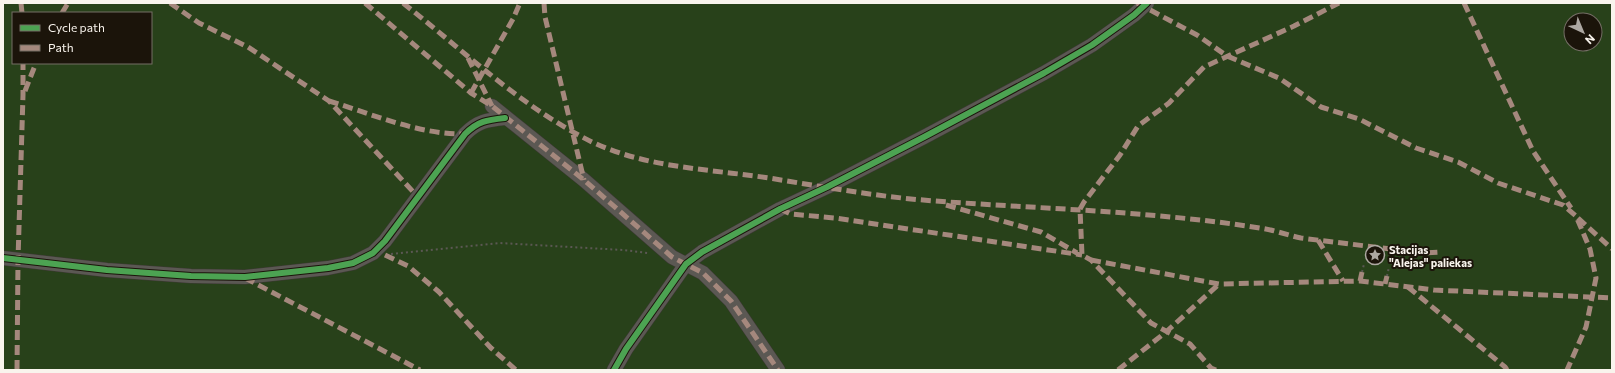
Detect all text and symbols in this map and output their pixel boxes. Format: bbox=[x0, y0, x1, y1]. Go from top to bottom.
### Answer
legend bbox=[12, 12, 152, 64]
north arrow bbox=[1563, 12, 1603, 52]
text: Cycle path bbox=[48, 20, 105, 34]
text: N bbox=[1583, 32, 1598, 47]
text: Path bbox=[48, 40, 74, 54]
place label: Stacijas "Alejas" paliekas bbox=[1389, 243, 1472, 269]
place icon: Stacijas "Alejas" paliekas bbox=[1364, 244, 1386, 266]

